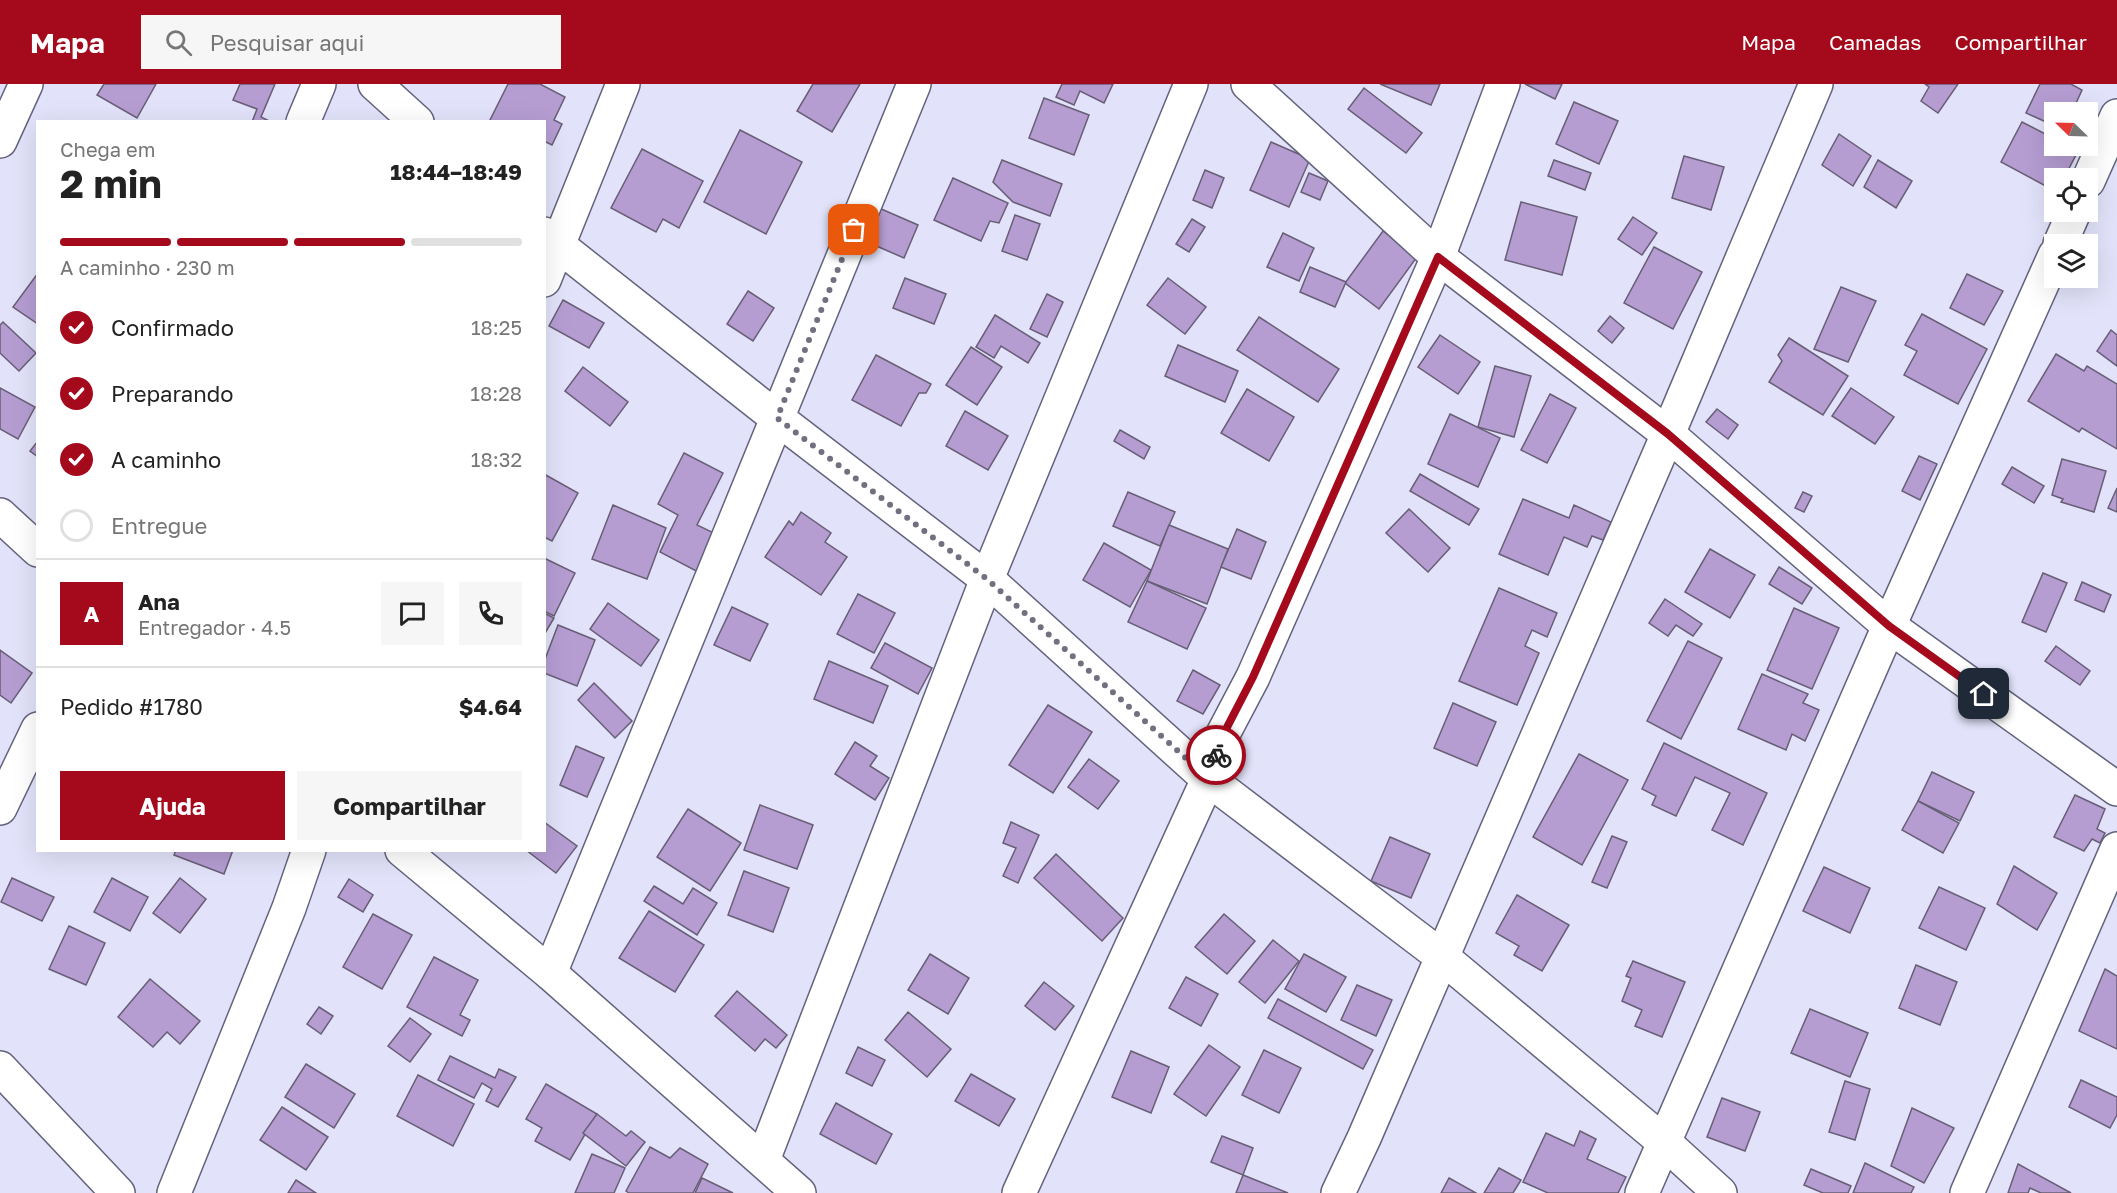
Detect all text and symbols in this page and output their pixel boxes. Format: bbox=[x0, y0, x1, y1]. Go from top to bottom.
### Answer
search box bbox=[141, 15, 561, 69]
text: Mapa bbox=[30, 26, 105, 59]
icon: search bbox=[162, 26, 195, 59]
text: Pesquisar aqui bbox=[210, 29, 364, 56]
text: Mapa bbox=[1741, 29, 1796, 55]
text: Camadas bbox=[1829, 29, 1921, 55]
text: Compartilhar bbox=[1954, 29, 2087, 55]
north arrow bbox=[2044, 102, 2098, 156]
map controls bbox=[2044, 102, 2098, 288]
text: Chega em bbox=[60, 137, 155, 161]
text: 18:44–18:49 bbox=[390, 158, 522, 185]
text: 2 min bbox=[60, 160, 162, 207]
button: locate bbox=[2044, 168, 2098, 222]
pin bbox=[828, 204, 879, 255]
icon: bag bbox=[837, 213, 870, 246]
button: layers bbox=[2044, 234, 2098, 288]
text: A caminho · 230 m bbox=[60, 255, 235, 279]
icon: check bbox=[60, 311, 93, 344]
text: Confirmado bbox=[111, 314, 234, 341]
text: 18:25 bbox=[471, 315, 522, 339]
icon: check bbox=[60, 377, 93, 410]
text: Preparando bbox=[111, 380, 234, 407]
text: 18:28 bbox=[470, 381, 522, 405]
icon: check bbox=[60, 443, 93, 476]
text: A caminho bbox=[111, 446, 221, 473]
text: 18:32 bbox=[471, 447, 522, 471]
text: Entregue bbox=[111, 512, 207, 539]
button: chat bbox=[381, 582, 444, 645]
button: phone bbox=[459, 582, 522, 645]
text: Ana bbox=[138, 588, 180, 615]
text: A bbox=[84, 600, 99, 627]
text: Entregador · 4.5 bbox=[138, 615, 291, 639]
pin bbox=[1958, 668, 2009, 719]
icon: home bbox=[1967, 677, 2000, 710]
text: Pedido #1780 bbox=[60, 693, 203, 720]
text: $4.64 bbox=[459, 693, 522, 720]
courier bbox=[1186, 725, 1246, 785]
icon: bike bbox=[1200, 739, 1233, 772]
button: Ajuda bbox=[60, 771, 285, 840]
button: Compartilhar bbox=[297, 771, 522, 840]

